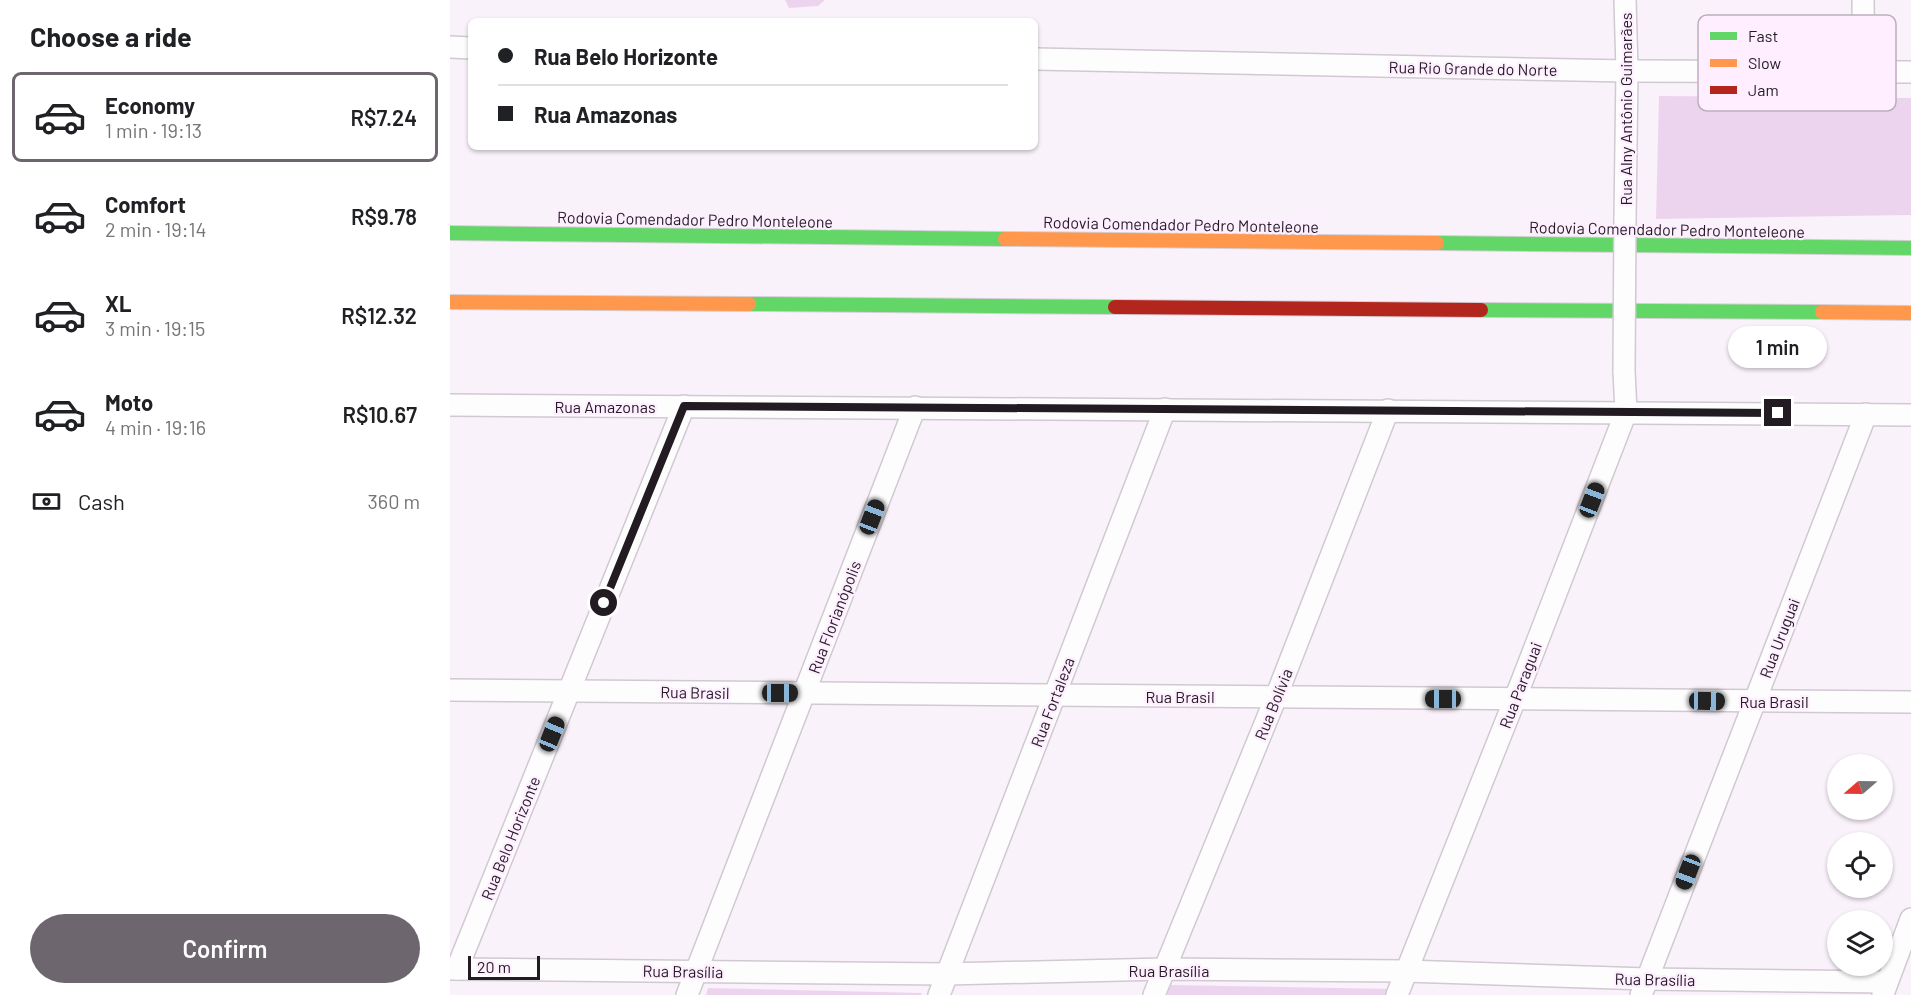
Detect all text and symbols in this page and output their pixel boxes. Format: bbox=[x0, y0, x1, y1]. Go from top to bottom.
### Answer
street label: Rua Alny Antônio Guimarães bbox=[1616, 12, 1635, 206]
legend bbox=[1698, 15, 1896, 111]
text: Choose a ride bbox=[30, 20, 192, 52]
text: Fast bbox=[1748, 26, 1778, 45]
text: Rua Belo Horizonte bbox=[534, 43, 718, 69]
text: Slow bbox=[1748, 53, 1781, 72]
street label: Rua Rio Grande do Norte bbox=[1389, 57, 1557, 79]
text: Jam bbox=[1748, 80, 1779, 99]
icon: car bbox=[33, 90, 87, 144]
text: Economy bbox=[105, 92, 195, 118]
text: Rua Amazonas bbox=[534, 101, 677, 127]
text: R$7.24 bbox=[351, 104, 417, 130]
text: 1 min · 19:13 bbox=[105, 118, 202, 142]
icon: car bbox=[33, 189, 87, 243]
text: Comfort bbox=[105, 191, 186, 217]
text: R$9.78 bbox=[351, 203, 417, 229]
street label: Rodovia Comendador Pedro Monteleone bbox=[557, 207, 833, 231]
street label: Rodovia Comendador Pedro Monteleone bbox=[1043, 212, 1319, 236]
text: 2 min · 19:14 bbox=[105, 217, 207, 241]
street label: Rodovia Comendador Pedro Monteleone bbox=[1529, 217, 1805, 241]
icon: car bbox=[33, 288, 87, 342]
text: XL bbox=[105, 290, 131, 316]
text: R$12.32 bbox=[341, 302, 417, 328]
text: 3 min · 19:15 bbox=[105, 316, 205, 340]
callout: 1 min bbox=[1728, 326, 1828, 368]
text: 1 min bbox=[1756, 335, 1799, 359]
icon: car bbox=[33, 387, 87, 441]
text: Moto bbox=[105, 389, 153, 415]
street label: Rua Amazonas bbox=[554, 397, 656, 416]
route end bbox=[1764, 399, 1791, 426]
text: R$10.67 bbox=[342, 401, 417, 427]
text: 4 min · 19:16 bbox=[105, 415, 206, 439]
car bbox=[1577, 480, 1607, 520]
icon: cash bbox=[30, 485, 63, 518]
text: Cash bbox=[78, 488, 125, 514]
text: 360 m bbox=[368, 489, 420, 513]
car bbox=[857, 497, 887, 537]
street label: Rua Florianópolis bbox=[804, 558, 864, 676]
route start bbox=[590, 589, 617, 616]
street label: Rua Uruguai bbox=[1755, 595, 1803, 681]
street label: Rua Paraguai bbox=[1495, 639, 1545, 731]
street label: Rua Fortaleza bbox=[1026, 654, 1078, 750]
street label: Rua Bolívia bbox=[1250, 665, 1296, 743]
street label: Rua Brasil bbox=[660, 682, 730, 702]
car bbox=[762, 684, 798, 702]
street label: Rua Brasil bbox=[1145, 687, 1215, 706]
car bbox=[1425, 690, 1461, 708]
car bbox=[1689, 692, 1725, 710]
street label: Rua Brasil bbox=[1739, 692, 1809, 711]
car bbox=[537, 714, 567, 754]
north arrow bbox=[1827, 754, 1893, 820]
map controls bbox=[1827, 754, 1893, 976]
street label: Rua Belo Horizonte bbox=[477, 773, 543, 903]
button: locate bbox=[1827, 832, 1893, 898]
car bbox=[1673, 852, 1703, 892]
button: layers bbox=[1827, 910, 1893, 976]
button: Confirm bbox=[30, 914, 420, 983]
scale bar bbox=[468, 953, 540, 980]
text: 20 m bbox=[477, 957, 511, 976]
street label: Rua Brasília bbox=[642, 961, 724, 981]
street label: Rua Brasília bbox=[1129, 961, 1209, 980]
street label: Rua Brasília bbox=[1614, 969, 1696, 989]

